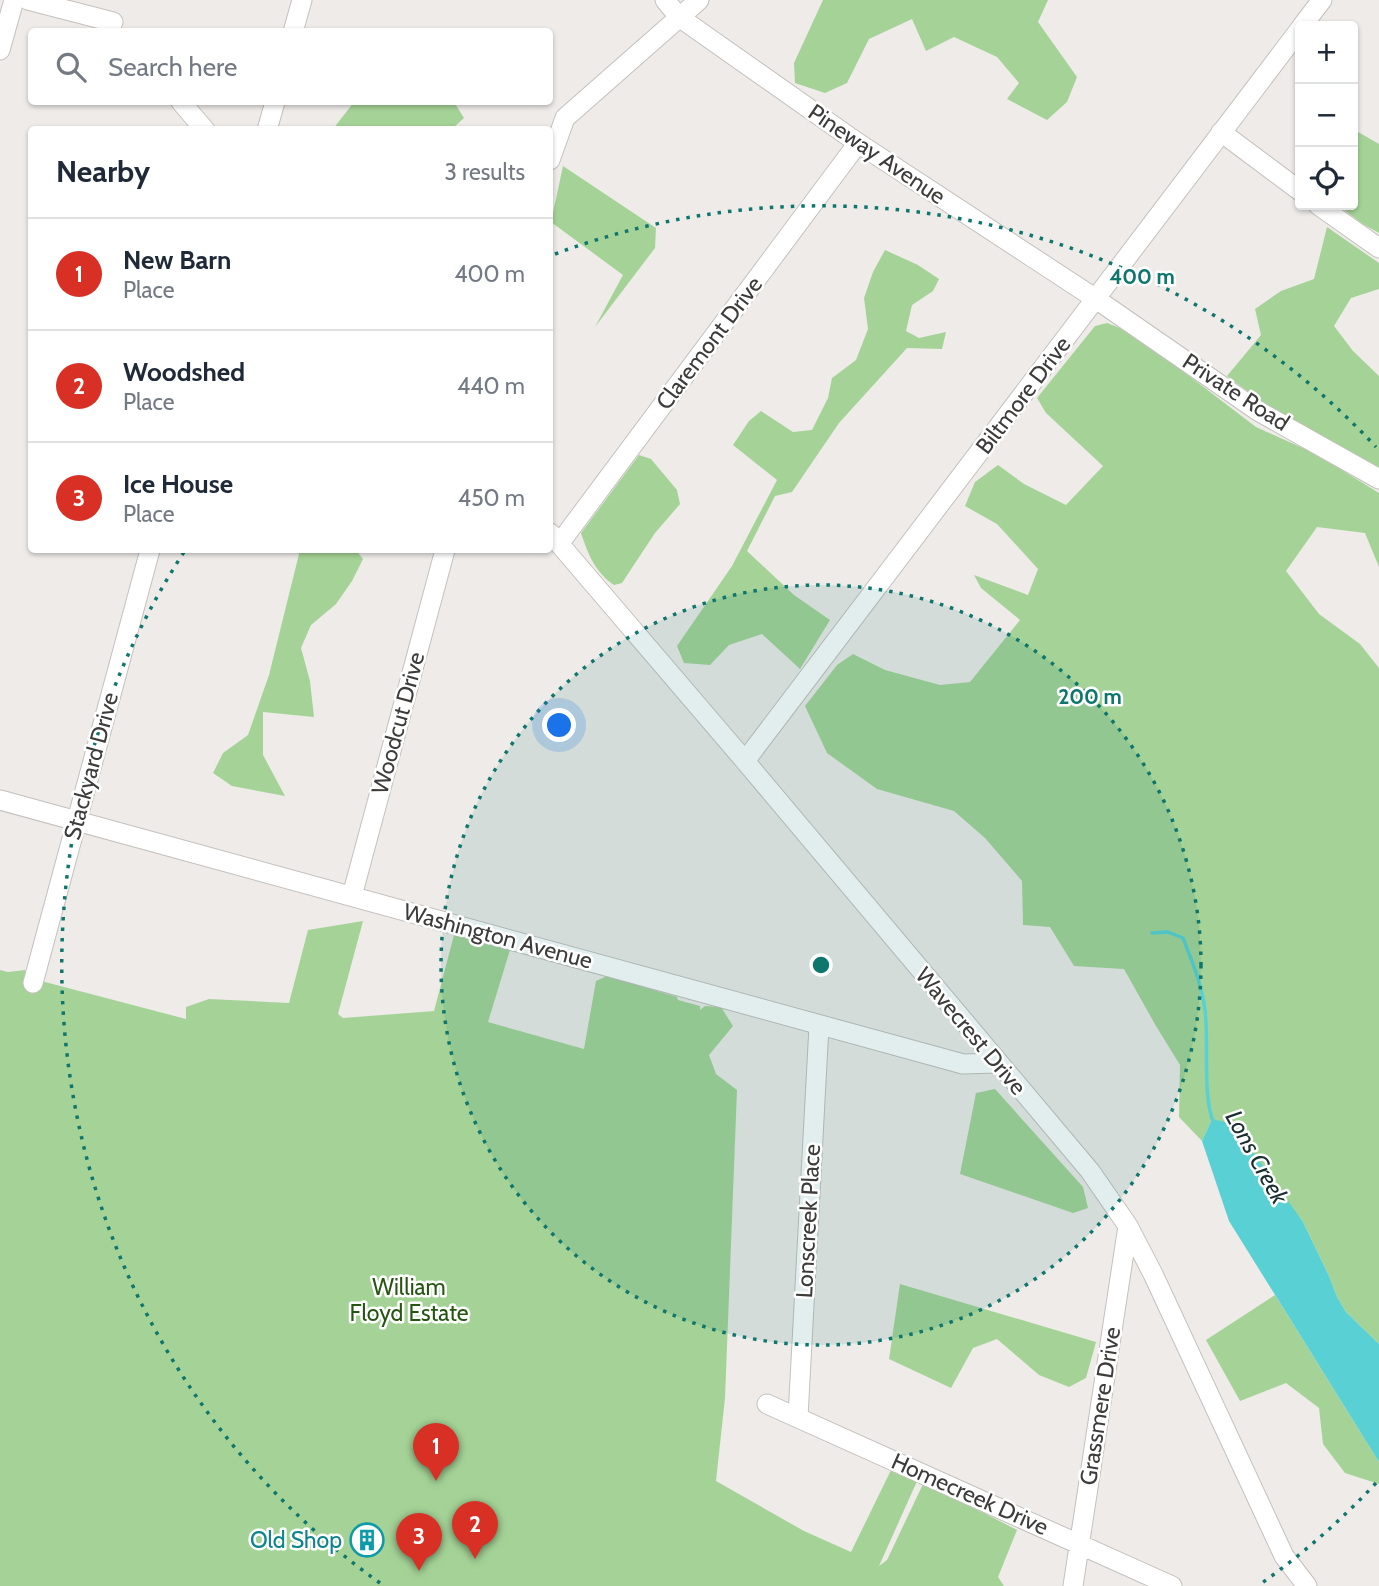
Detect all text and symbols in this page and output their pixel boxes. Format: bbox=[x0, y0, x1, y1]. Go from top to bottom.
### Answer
map controls bbox=[1295, 21, 1358, 210]
button: + bbox=[1295, 21, 1358, 84]
search box bbox=[28, 28, 553, 105]
icon: search bbox=[52, 48, 90, 86]
text: Search here bbox=[108, 51, 237, 83]
button: − bbox=[1295, 84, 1358, 147]
street label: Pineway Avenue bbox=[803, 98, 951, 210]
button: locate bbox=[1295, 147, 1358, 210]
text: Nearby bbox=[56, 153, 150, 190]
text: 3 results bbox=[444, 158, 525, 186]
text: New Barn bbox=[123, 244, 231, 276]
text: 1 bbox=[75, 260, 83, 288]
text: 400 m bbox=[454, 260, 525, 288]
text: 400 m bbox=[1109, 264, 1175, 289]
street label: Claremont Drive bbox=[650, 271, 768, 415]
text: Place bbox=[123, 276, 175, 304]
street label: Biltmore Drive bbox=[970, 331, 1076, 459]
street label: Private Road bbox=[1177, 347, 1295, 437]
text: Woodshed bbox=[123, 356, 245, 388]
text: 2 bbox=[73, 372, 85, 400]
text: 440 m bbox=[457, 372, 525, 400]
text: Place bbox=[123, 388, 175, 416]
text: Ice House bbox=[123, 468, 233, 500]
text: 3 bbox=[73, 484, 85, 512]
text: 450 m bbox=[458, 484, 525, 512]
text: Place bbox=[123, 500, 175, 528]
street label: Woodcut Drive bbox=[366, 649, 430, 797]
text: 200 m bbox=[1058, 684, 1122, 709]
street label: Stackyard Drive bbox=[58, 689, 124, 843]
your location bbox=[542, 708, 576, 742]
street label: Washington Avenue bbox=[401, 897, 596, 975]
centre of rings bbox=[809, 953, 833, 977]
street label: Wavecrest Drive bbox=[910, 962, 1033, 1101]
water label: Lons Creek bbox=[1219, 1105, 1295, 1210]
street label: Lonscreek Place bbox=[790, 1143, 826, 1299]
park label: William Floyd Estate bbox=[349, 1273, 469, 1327]
street label: Grassmere Drive bbox=[1074, 1325, 1126, 1487]
pin: 1 bbox=[413, 1423, 459, 1481]
street label: Homecreek Drive bbox=[887, 1447, 1053, 1541]
pin: 2 bbox=[452, 1501, 498, 1559]
pin: 3 bbox=[396, 1513, 442, 1571]
building icon: Old Shop bbox=[348, 1521, 386, 1559]
place label: Old Shop bbox=[250, 1526, 342, 1554]

